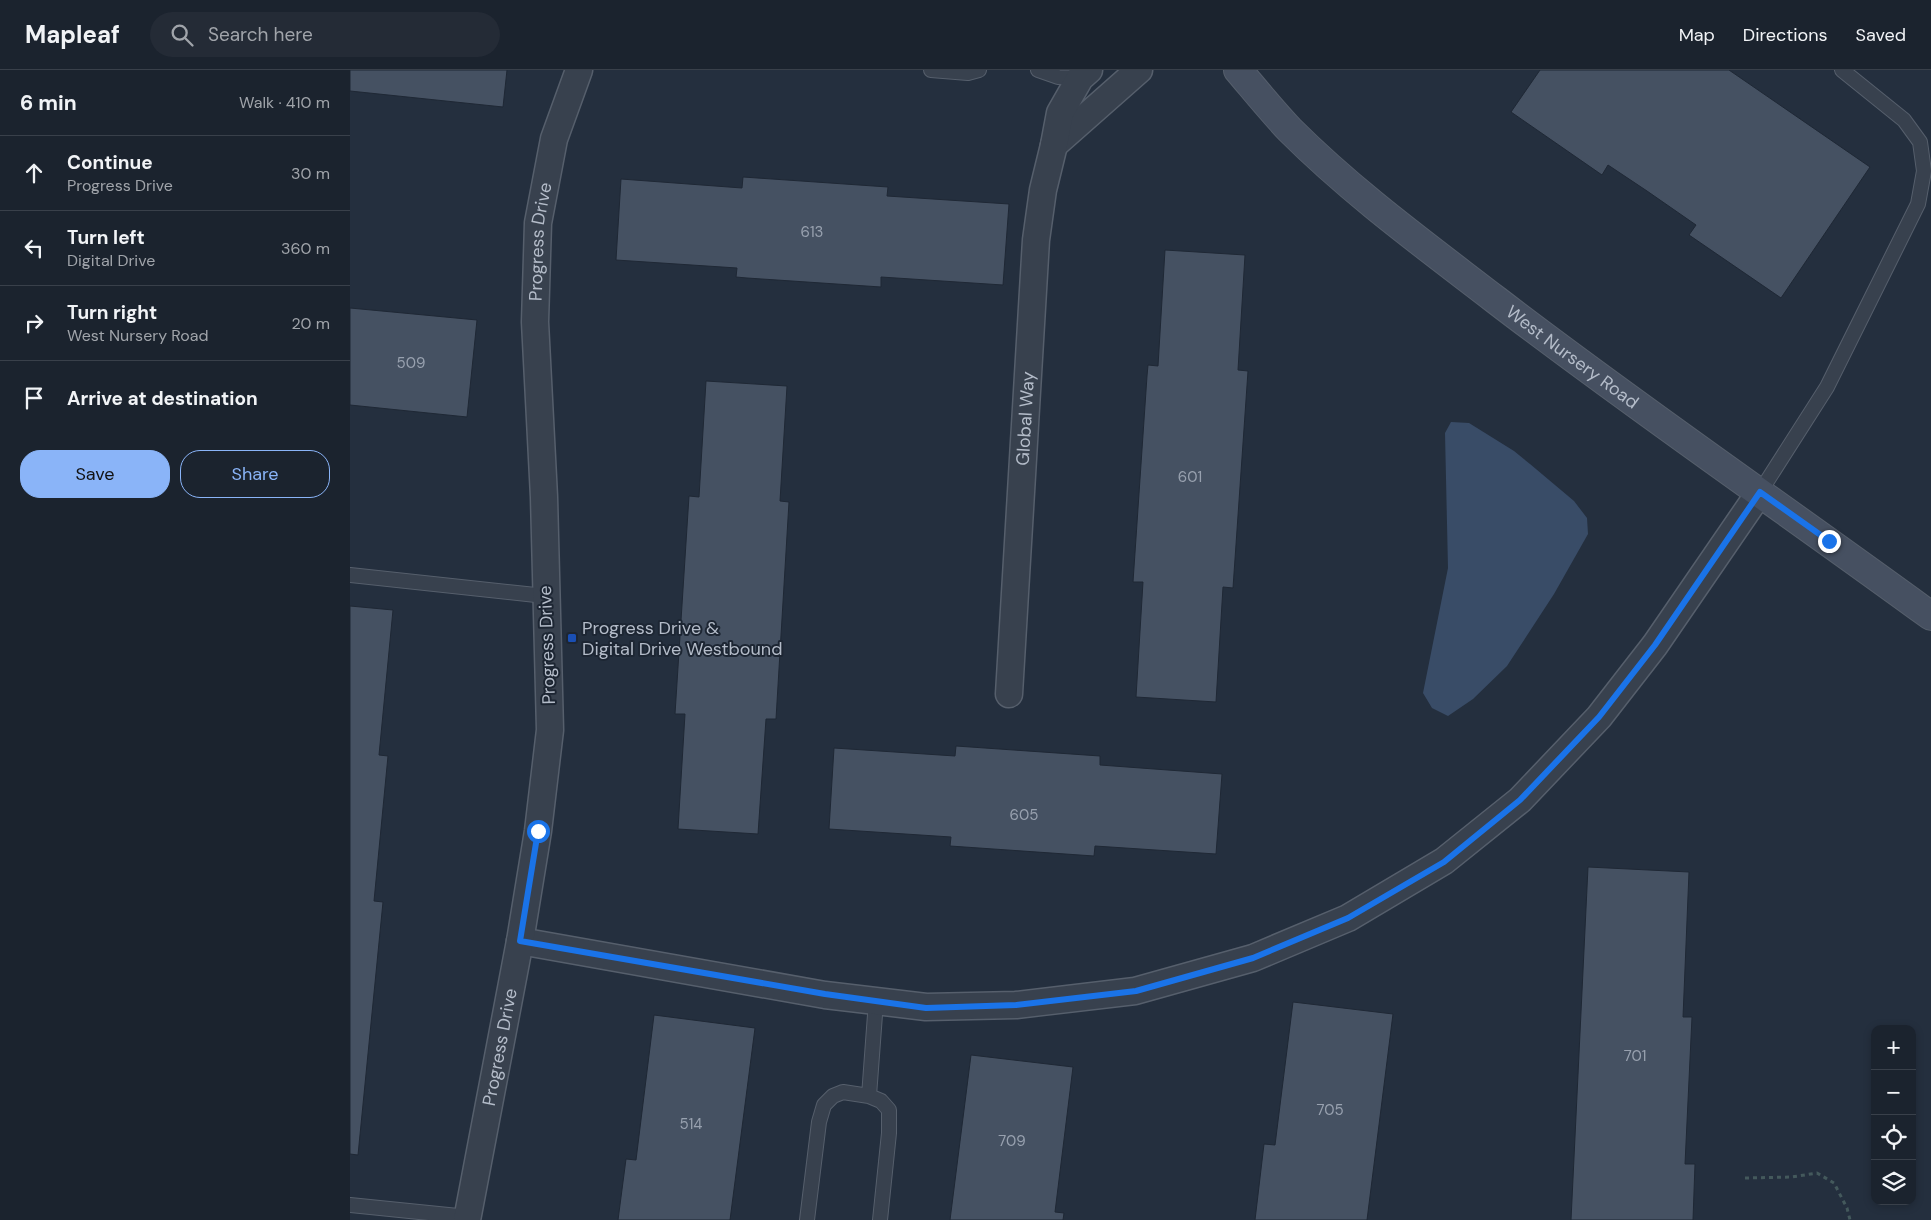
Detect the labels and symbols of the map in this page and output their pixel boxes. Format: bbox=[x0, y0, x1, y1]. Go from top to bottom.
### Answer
street label: Progress Drive bbox=[524, 180, 557, 301]
house number: 613 bbox=[801, 222, 823, 242]
street label: West Nursery Road bbox=[1501, 300, 1643, 414]
house number: 509 bbox=[397, 353, 425, 373]
street label: Global Way bbox=[1011, 371, 1040, 466]
house number: 601 bbox=[1178, 467, 1202, 487]
route end bbox=[1818, 530, 1841, 553]
street label: Progress Drive bbox=[533, 585, 561, 705]
place label: Progress Drive & Digital Drive Westbound bbox=[582, 616, 782, 661]
marker: Progress Drive & Digital Drive Westbound bbox=[566, 632, 578, 644]
house number: 605 bbox=[1010, 805, 1038, 825]
route start bbox=[527, 820, 550, 843]
street label: Progress Drive bbox=[477, 986, 523, 1108]
house number: 701 bbox=[1624, 1046, 1646, 1066]
house number: 705 bbox=[1316, 1100, 1344, 1120]
house number: 514 bbox=[680, 1114, 702, 1134]
house number: 709 bbox=[998, 1131, 1026, 1151]

